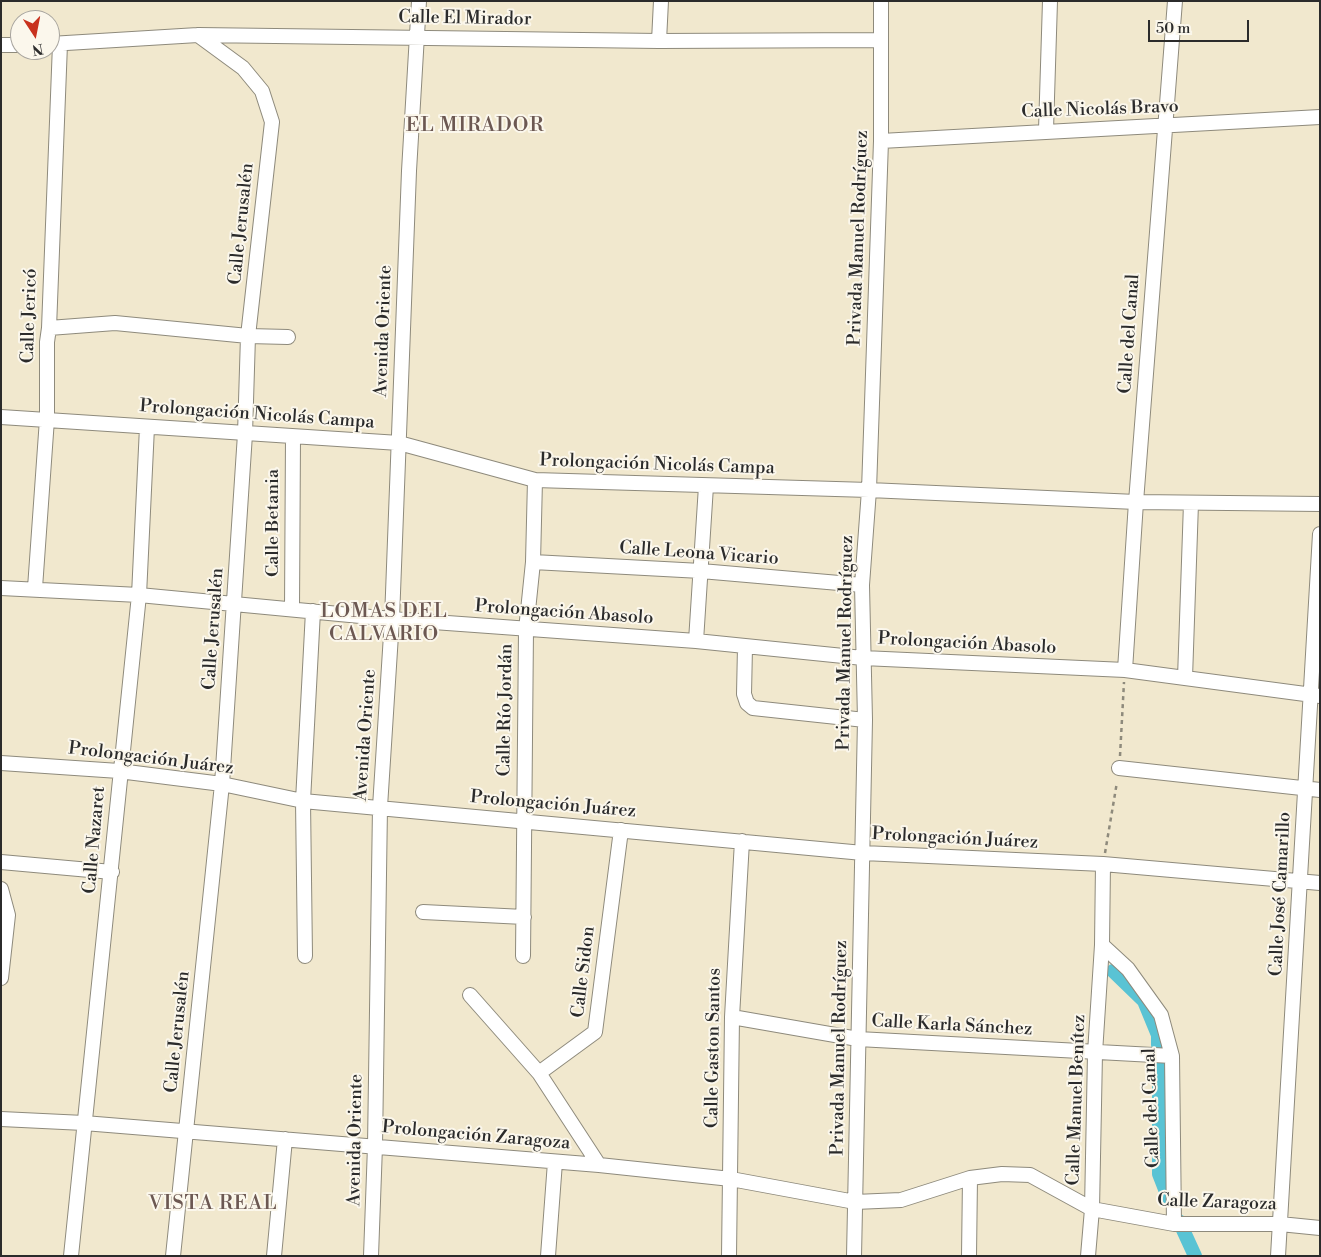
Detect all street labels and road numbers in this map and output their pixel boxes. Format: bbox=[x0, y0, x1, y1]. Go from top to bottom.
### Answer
street label: Calle El Mirador bbox=[398, 7, 532, 31]
street label: Calle Nicolás Bravo bbox=[1021, 96, 1179, 124]
street label: Privada Manuel Rodríguez bbox=[844, 130, 874, 346]
street label: Calle Jerusalén bbox=[225, 162, 259, 286]
street label: Avenida Oriente bbox=[371, 265, 397, 397]
street label: Calle Jericó bbox=[18, 268, 42, 364]
street label: Calle del Canal bbox=[1115, 273, 1145, 395]
street label: Prolongación Nicolás Campa bbox=[139, 396, 375, 434]
street label: Prolongación Nicolás Campa bbox=[539, 450, 775, 480]
street label: Calle Betania bbox=[263, 469, 285, 577]
street label: Privada Manuel Rodríguez bbox=[833, 535, 859, 751]
street label: Calle Leona Vicario bbox=[619, 538, 779, 570]
street label: Calle Jerusalén bbox=[199, 567, 229, 691]
street label: Prolongación Abasolo bbox=[474, 596, 654, 630]
street label: Prolongación Abasolo bbox=[877, 629, 1057, 659]
street label: Calle Río Jordán bbox=[494, 644, 518, 776]
street label: Avenida Oriente bbox=[351, 668, 381, 802]
street label: Prolongación Juárez bbox=[67, 738, 235, 780]
street label: Calle Nazaret bbox=[80, 785, 110, 895]
street label: Prolongación Juárez bbox=[469, 787, 637, 823]
street label: Calle José Camarillo bbox=[1266, 811, 1296, 977]
street label: Prolongación Juárez bbox=[871, 824, 1039, 854]
street label: Calle Sidon bbox=[568, 925, 600, 1019]
street label: Privada Manuel Rodríguez bbox=[827, 940, 853, 1156]
street label: Calle Gaston Santos bbox=[702, 968, 726, 1128]
street label: Calle Jerusalén bbox=[161, 970, 195, 1094]
street label: Calle Karla Sánchez bbox=[871, 1011, 1033, 1041]
street label: Calle Manuel Benítez bbox=[1063, 1014, 1091, 1186]
street label: Calle del Canal bbox=[1139, 1048, 1165, 1168]
street label: Avenida Oriente bbox=[344, 1074, 368, 1206]
street label: Prolongación Zaragoza bbox=[381, 1117, 571, 1155]
street label: Calle Zaragoza bbox=[1157, 1190, 1277, 1216]

